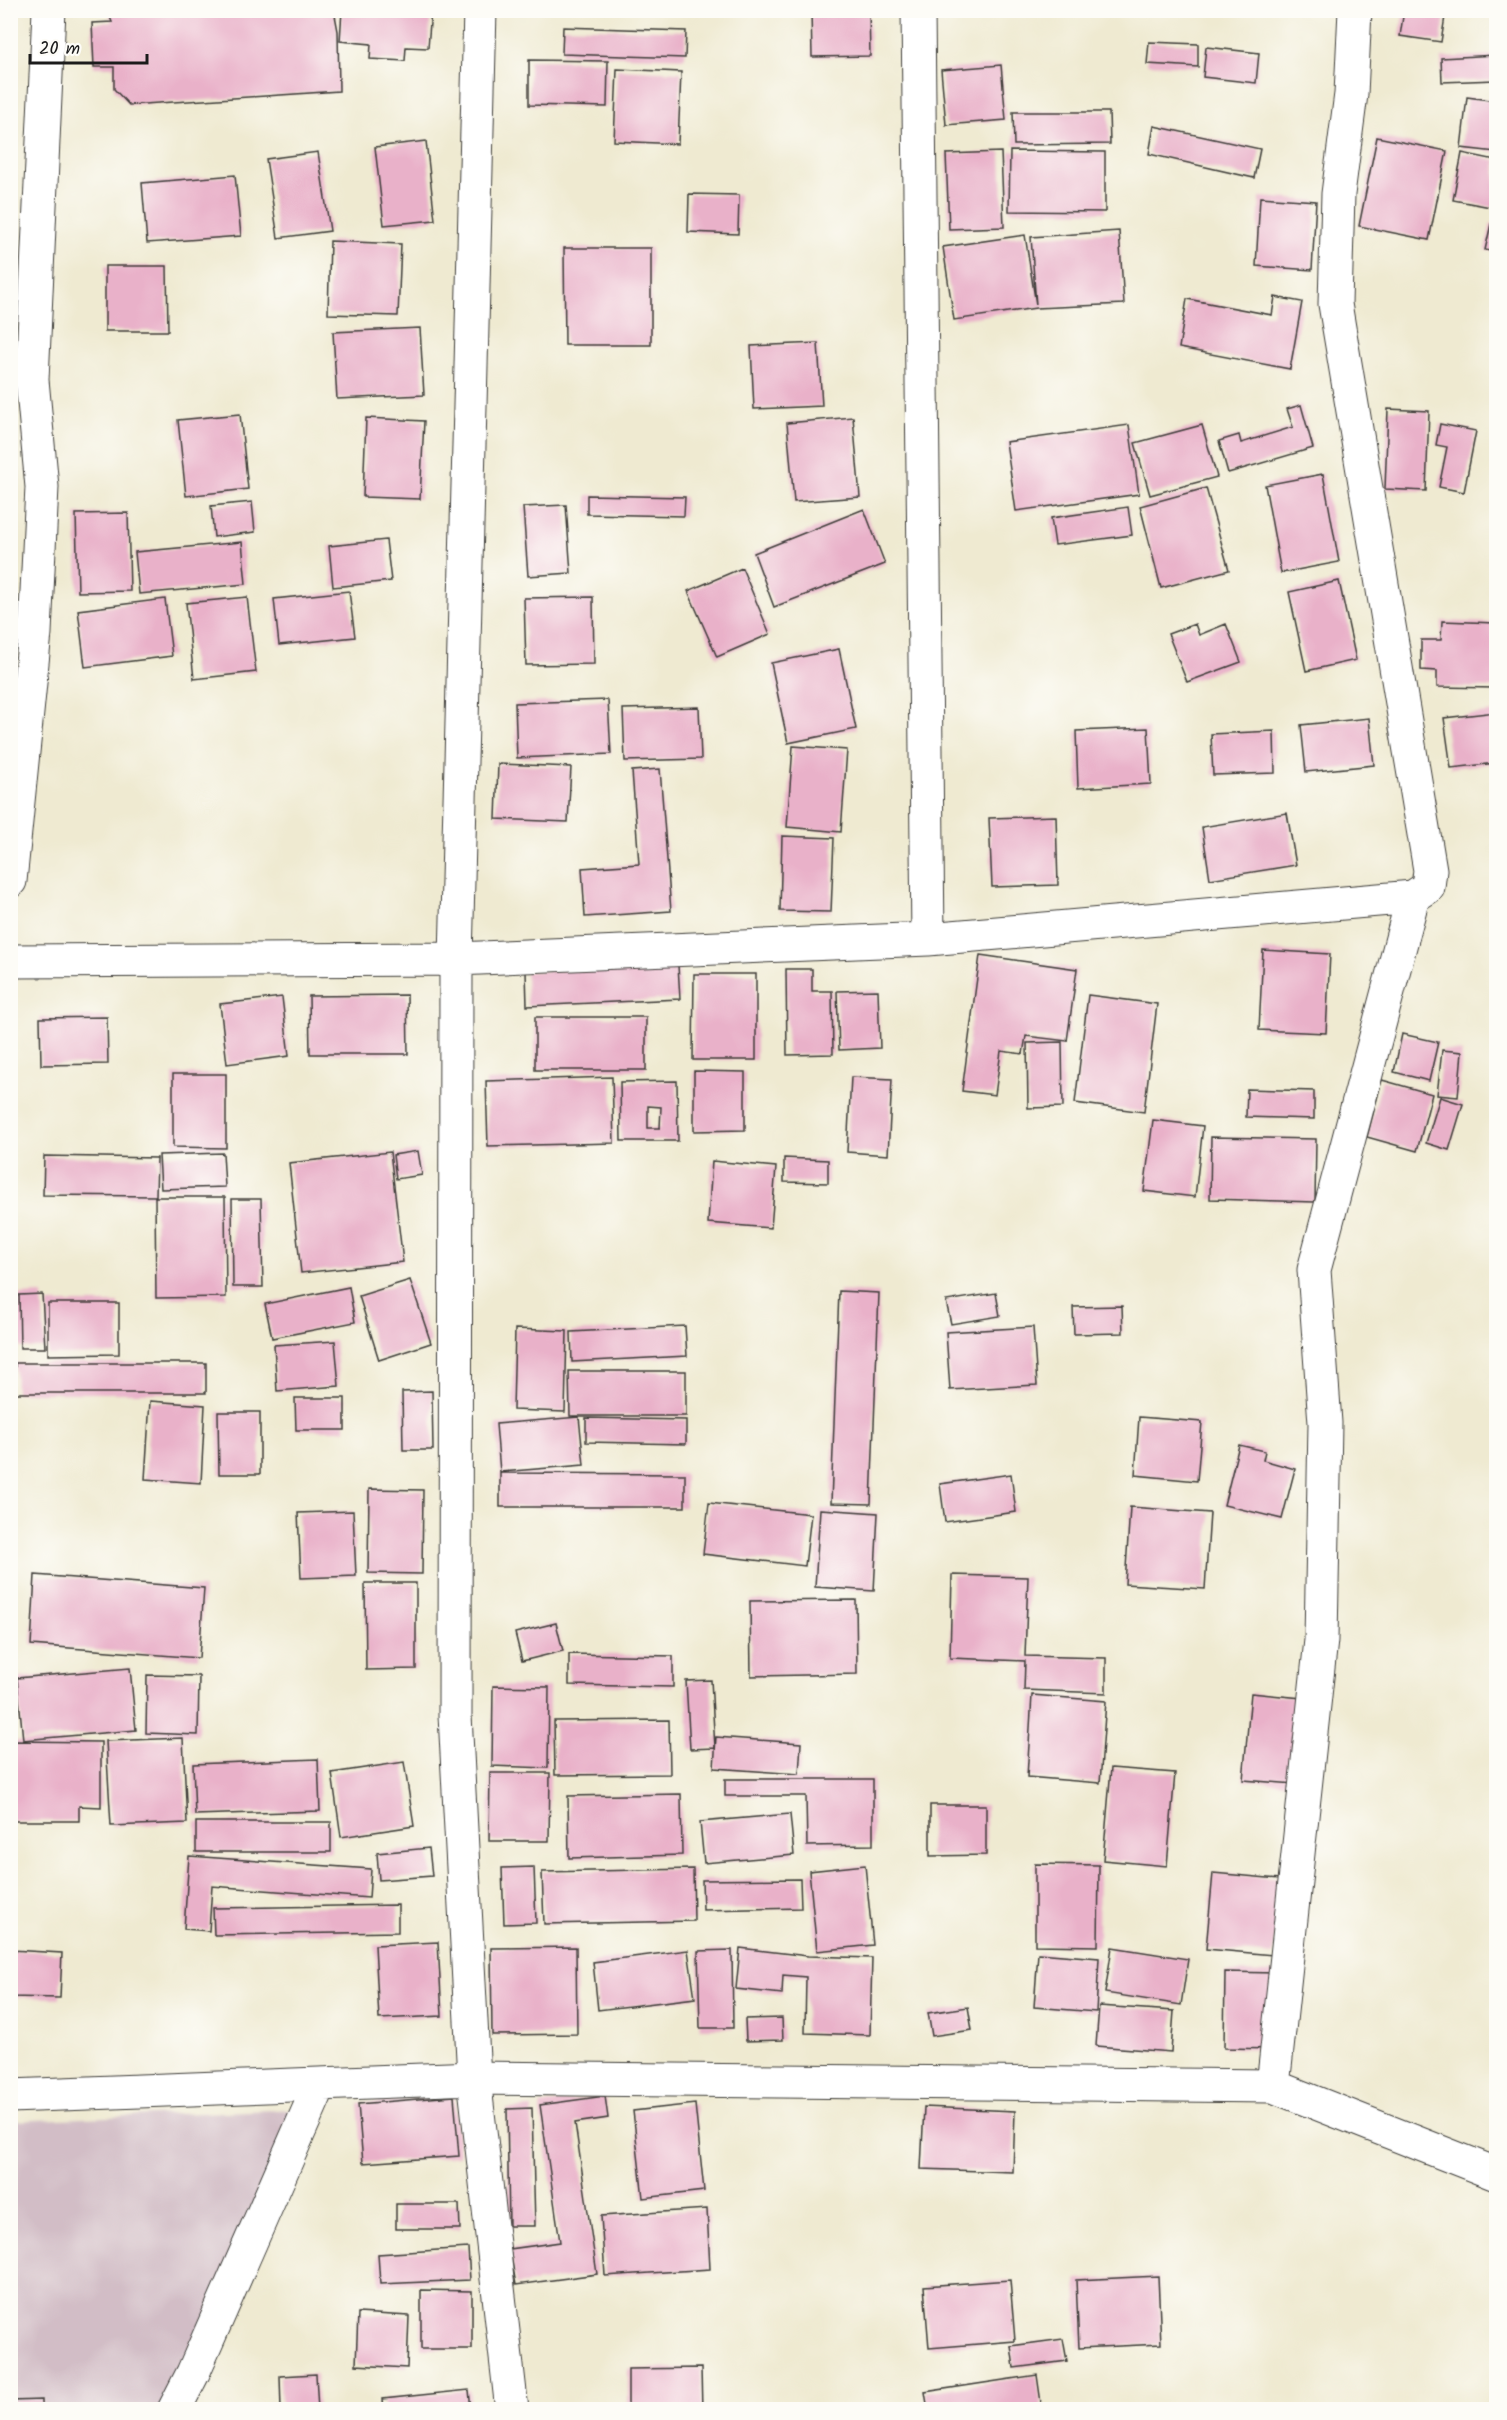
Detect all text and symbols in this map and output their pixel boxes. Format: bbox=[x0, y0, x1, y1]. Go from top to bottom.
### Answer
scale bar bbox=[30, 27, 147, 65]
text: 20 m bbox=[39, 35, 80, 64]

